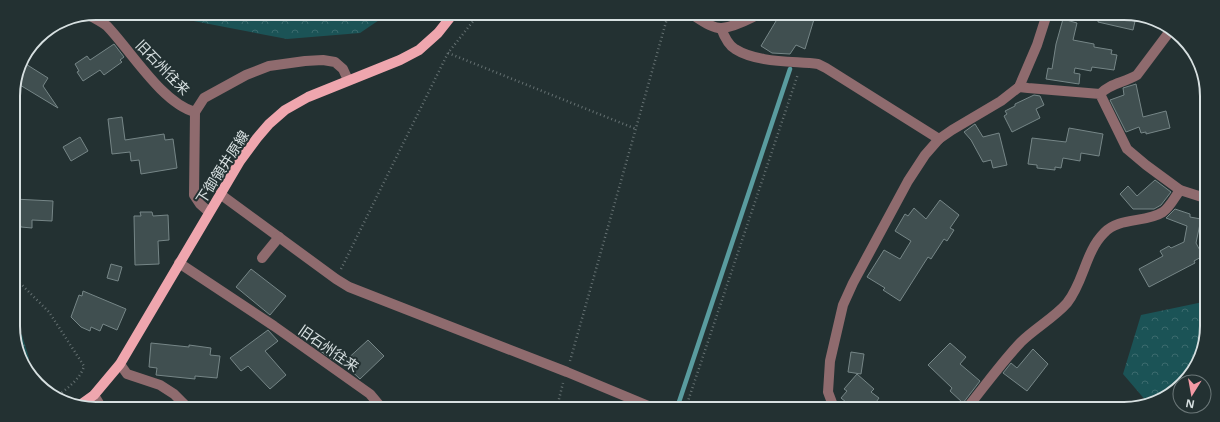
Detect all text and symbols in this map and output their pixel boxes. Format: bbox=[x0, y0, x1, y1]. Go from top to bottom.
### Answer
street label: 旧石州往来 bbox=[132, 35, 194, 99]
street label: 下御領井原線 bbox=[191, 127, 253, 207]
street label: 旧石州往来 bbox=[295, 320, 363, 376]
north arrow bbox=[1172, 374, 1212, 414]
text: N bbox=[1184, 396, 1196, 413]

